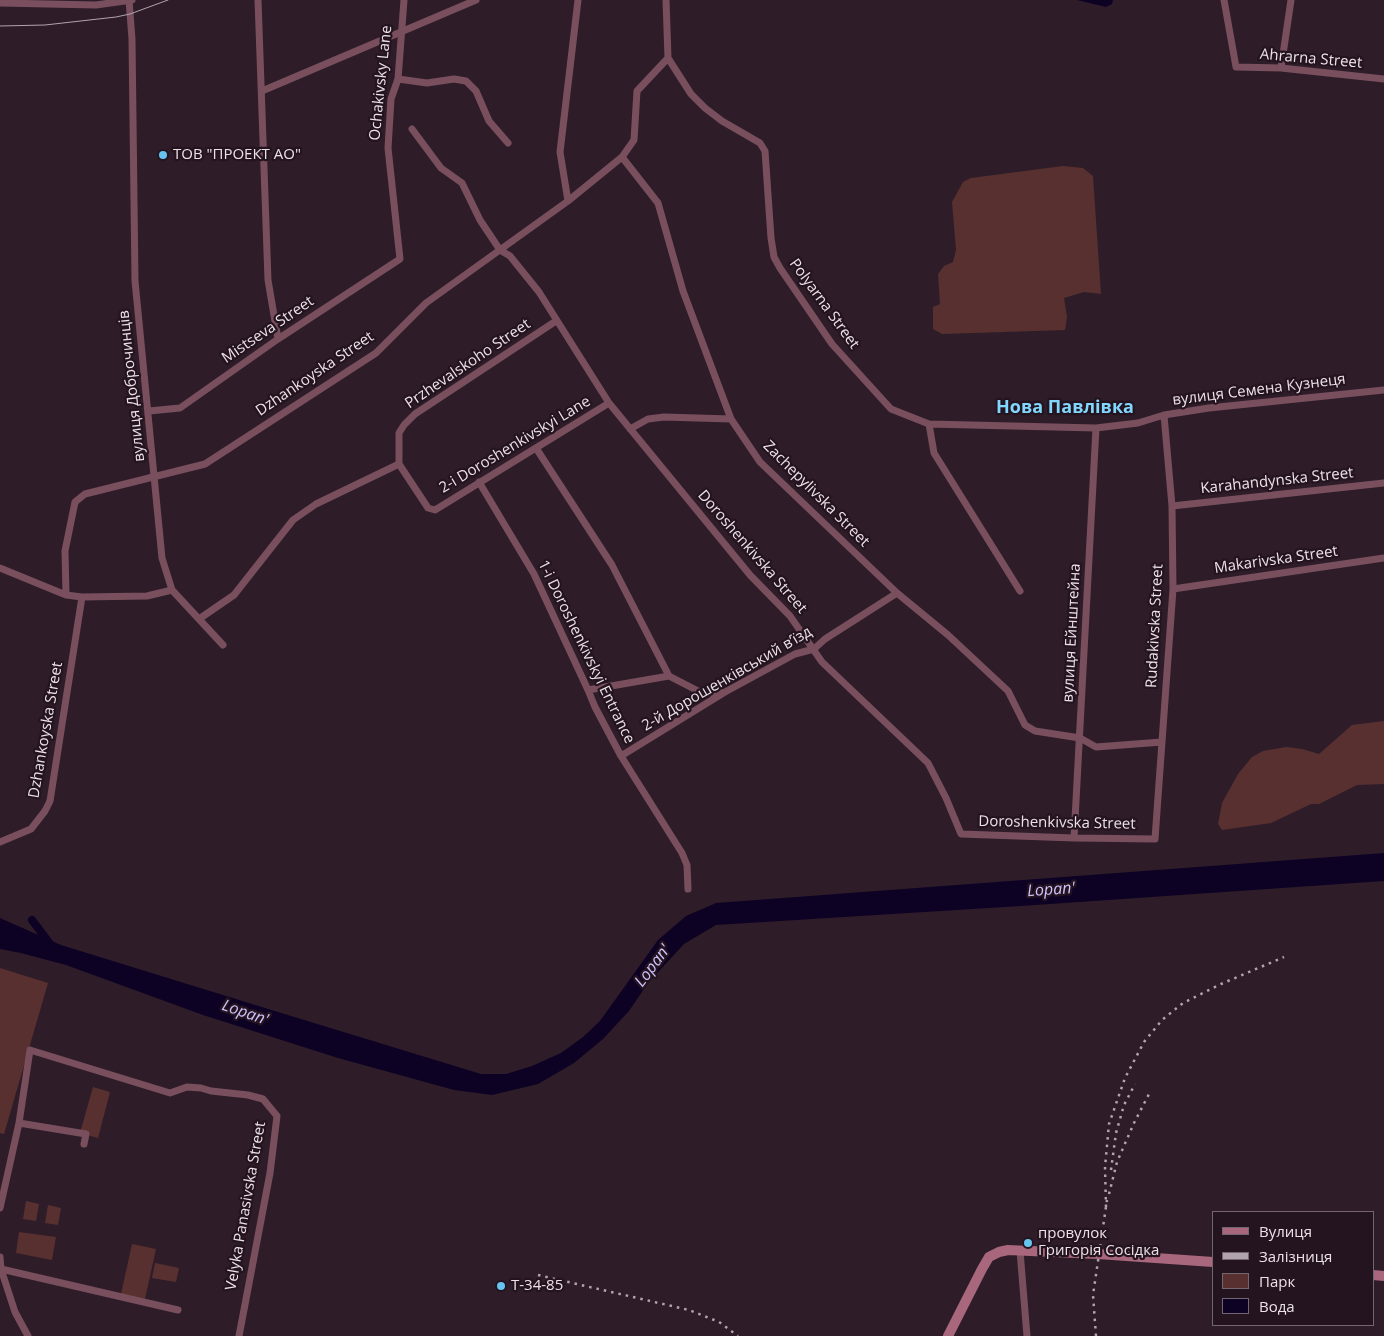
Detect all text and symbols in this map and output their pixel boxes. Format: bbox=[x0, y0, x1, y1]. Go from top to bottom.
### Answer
street label: Ochakivsky Lane bbox=[366, 24, 396, 142]
street label: Ahrarna Street bbox=[1259, 46, 1363, 72]
place label: ТОВ "ПРОЕКТ АО" bbox=[173, 146, 301, 164]
marker: ТОВ "ПРОЕКТ АО" bbox=[157, 149, 169, 161]
street label: Polyarna Street bbox=[785, 255, 863, 353]
street label: Mistseva Street bbox=[219, 293, 317, 367]
street label: вулиця Доброчинців bbox=[115, 309, 149, 463]
street label: Przhevalskoho Street bbox=[402, 315, 534, 413]
street label: Dzhankoyska Street bbox=[253, 328, 377, 420]
street label: вулиця Семена Кузнеця bbox=[1171, 370, 1347, 410]
street label: 2-i Doroshenkivskyi Lane bbox=[436, 393, 594, 497]
district label: Нова Павлівка bbox=[996, 397, 1134, 419]
street label: Zachepylivska Street bbox=[759, 437, 873, 551]
street label: Karahandynska Street bbox=[1200, 464, 1354, 498]
street label: Doroshenkivska Street bbox=[694, 487, 810, 617]
street label: Makarivska Street bbox=[1213, 542, 1339, 578]
street label: 1-i Doroshenkivskyi Entrance bbox=[534, 557, 638, 747]
street label: вулиця Ейнштейна bbox=[1059, 563, 1085, 703]
street label: Rudakivska Street bbox=[1143, 563, 1167, 689]
street label: 2-й Дорошенківський в’їзд bbox=[639, 623, 815, 735]
street label: Dzhankoyska Street bbox=[25, 660, 67, 800]
street label: Doroshenkivska Street bbox=[978, 813, 1136, 833]
water label: Lopan' bbox=[1027, 879, 1075, 901]
water label: Lopan' bbox=[631, 941, 675, 991]
water label: Lopan' bbox=[219, 996, 271, 1030]
street label: Velyka Panasivska Street bbox=[222, 1120, 270, 1292]
legend bbox=[1212, 1211, 1374, 1326]
text: Вулиця bbox=[1259, 1221, 1312, 1241]
place label: провулок Григорія Сосідка bbox=[1038, 1225, 1159, 1260]
marker: провулок Григорія Сосідка bbox=[1022, 1237, 1034, 1249]
text: Залізниця bbox=[1259, 1246, 1332, 1266]
text: Парк bbox=[1259, 1271, 1295, 1291]
place label: Т-34-85 bbox=[511, 1277, 563, 1295]
marker: Т-34-85 bbox=[495, 1280, 507, 1292]
text: Вода bbox=[1259, 1296, 1295, 1316]

